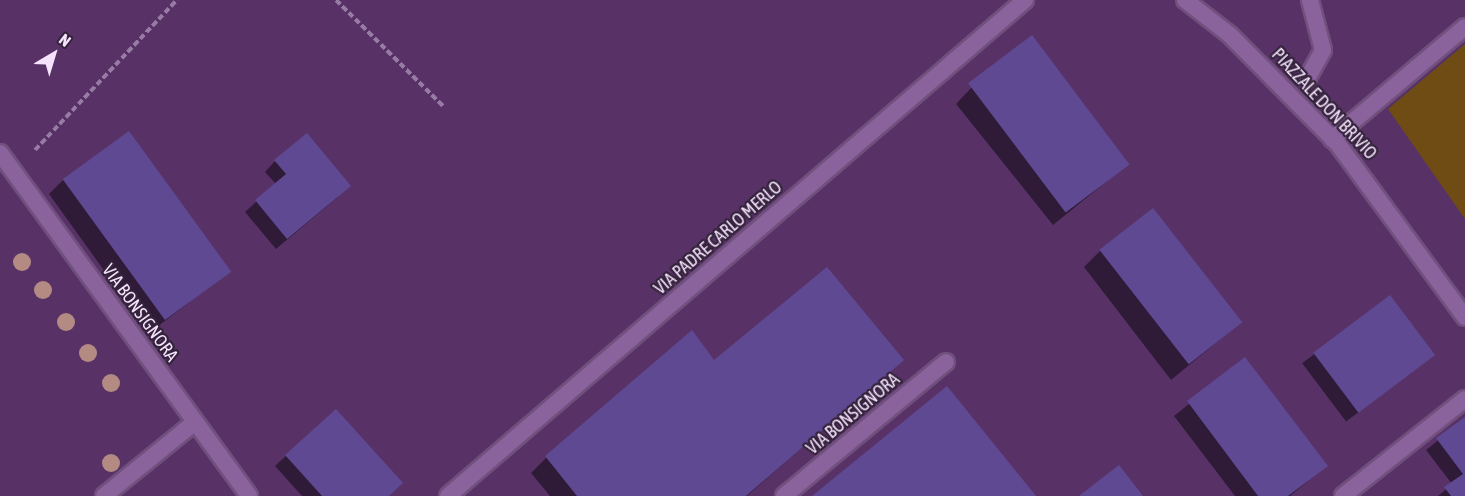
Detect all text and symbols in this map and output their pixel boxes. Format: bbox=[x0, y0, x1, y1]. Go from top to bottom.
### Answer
north arrow bbox=[24, 24, 84, 84]
text: N bbox=[56, 30, 74, 50]
street label: PIAZZALE DON BRIVIO bbox=[1267, 44, 1381, 164]
street label: VIA PADRE CARLO MERLO bbox=[650, 177, 786, 299]
street label: VIA BONSIGNORA bbox=[97, 260, 183, 366]
street label: VIA BONSIGNORA bbox=[802, 369, 904, 459]

